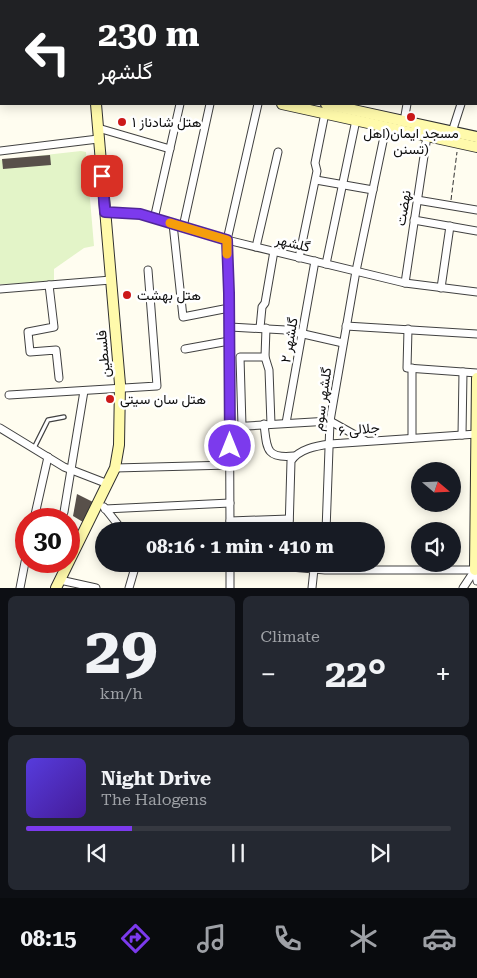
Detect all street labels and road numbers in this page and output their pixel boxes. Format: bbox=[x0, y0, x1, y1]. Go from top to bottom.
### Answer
street label: نهضت bbox=[392, 189, 415, 227]
street label: گلشهر bbox=[273, 231, 312, 256]
street label: گلشهر ۲ bbox=[277, 316, 302, 364]
street label: فلسطین bbox=[93, 329, 114, 378]
street label: گلشهر سوم bbox=[310, 366, 335, 432]
street label: جلالی ۶ bbox=[338, 419, 380, 440]

